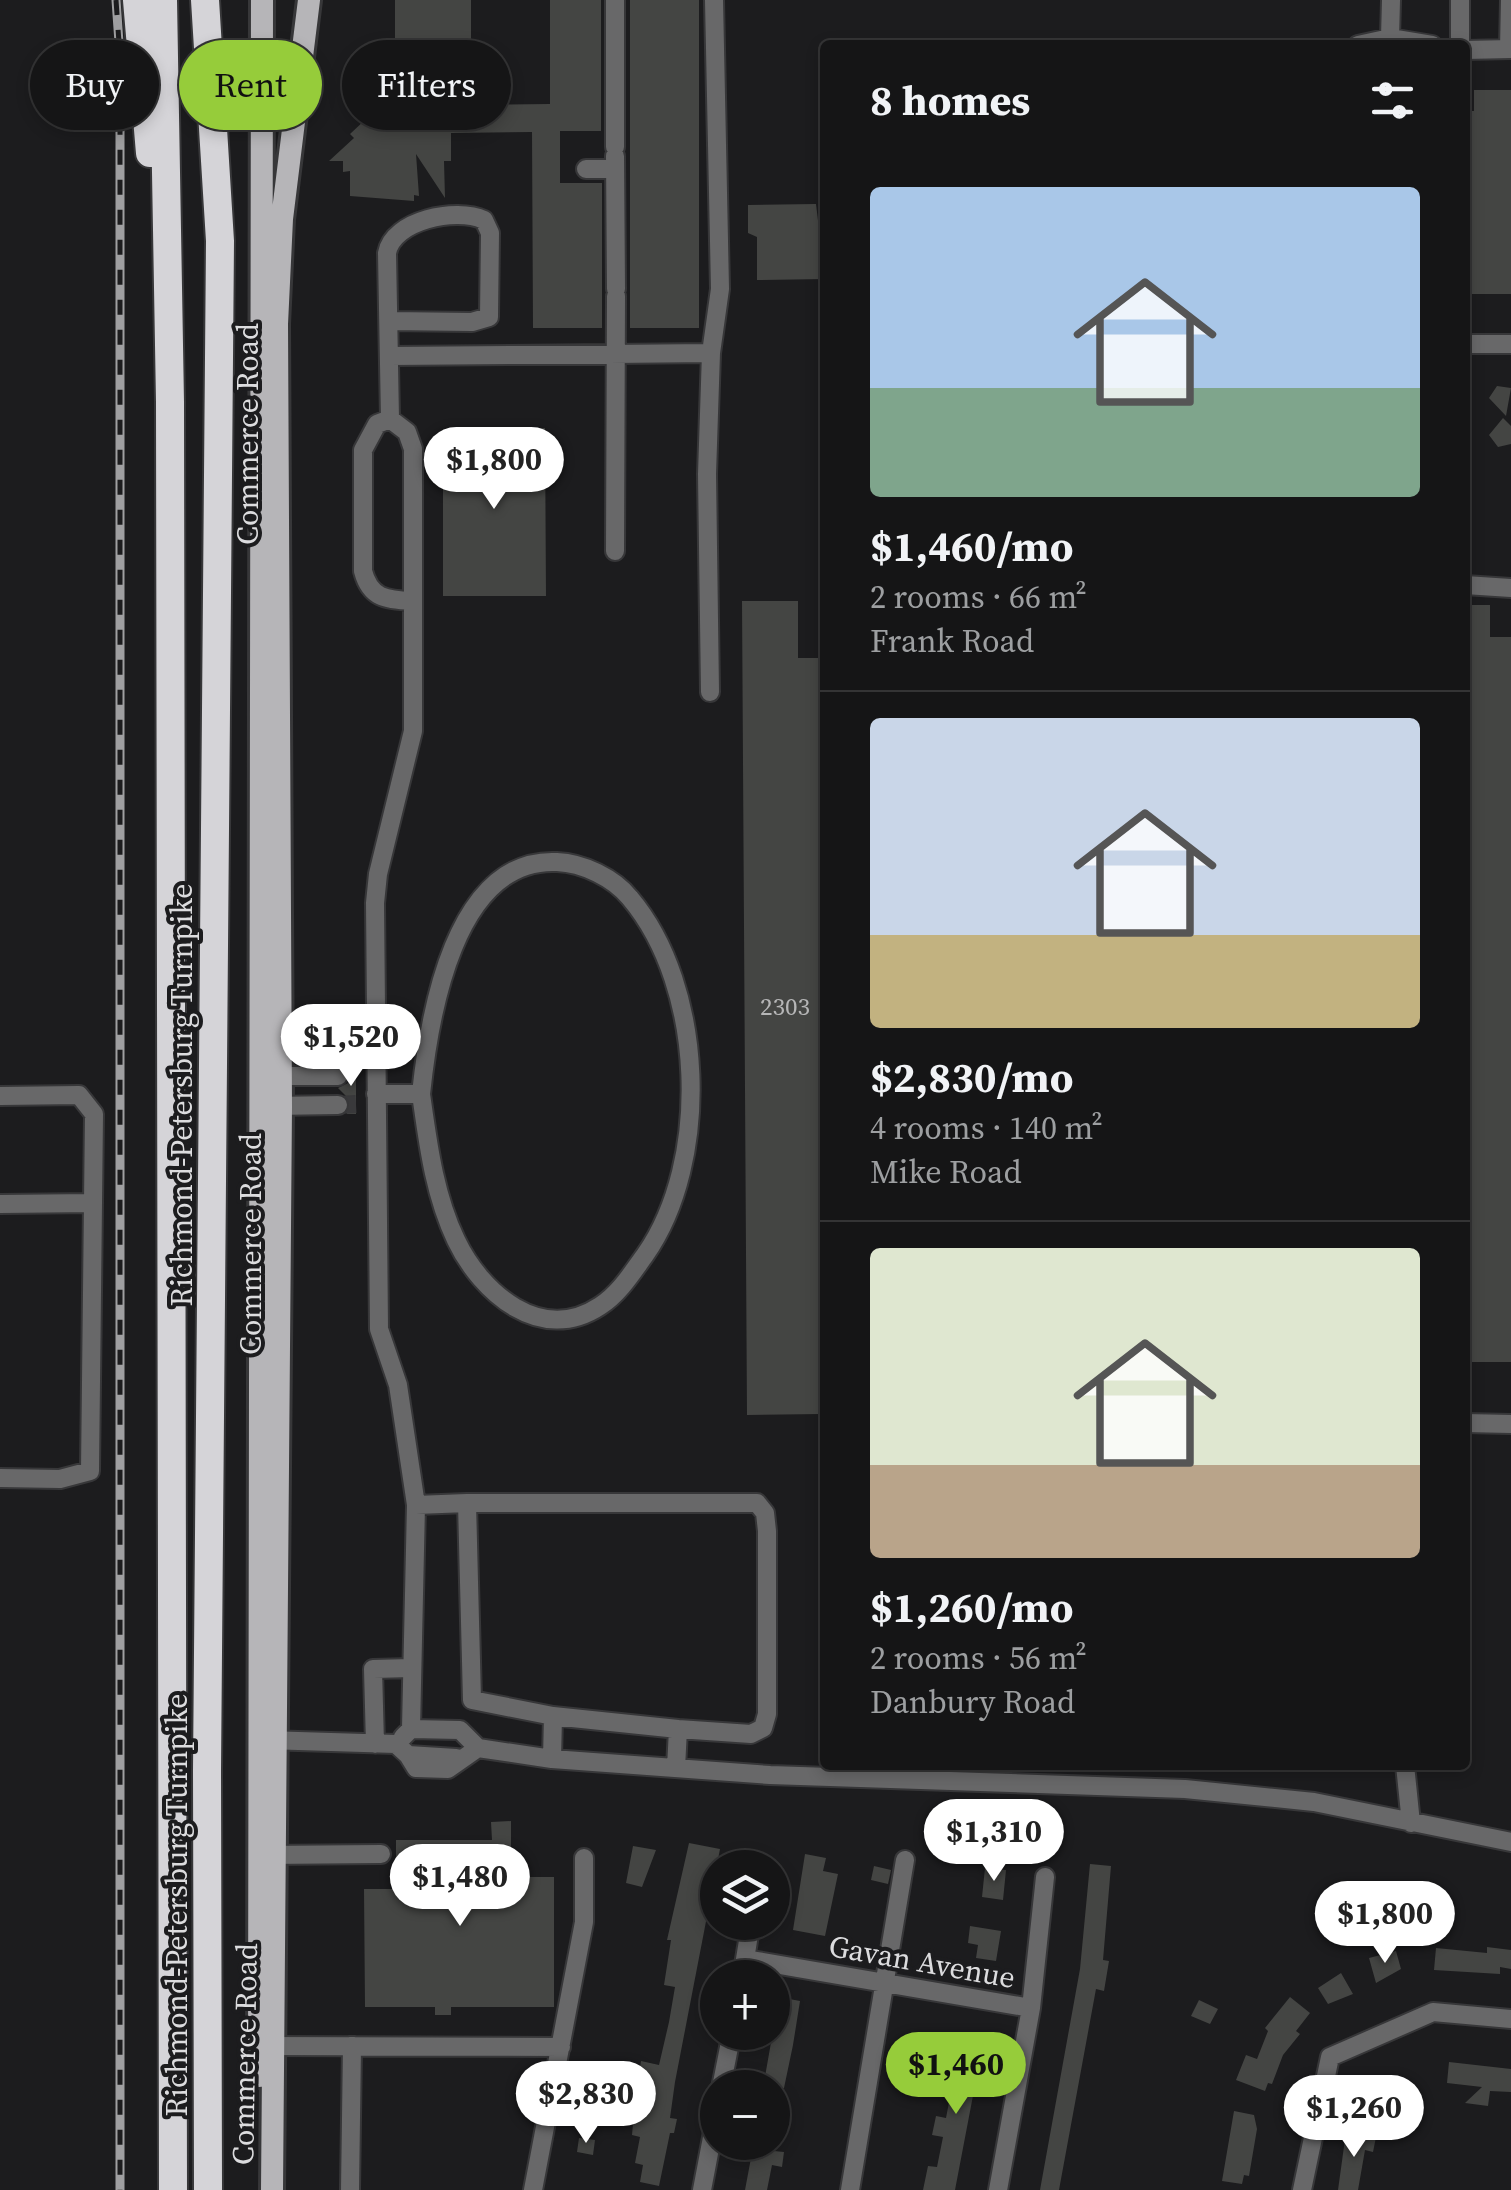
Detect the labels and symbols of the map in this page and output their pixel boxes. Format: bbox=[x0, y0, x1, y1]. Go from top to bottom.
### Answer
street label: Commerce Road bbox=[227, 323, 268, 545]
pin: $1,800 bbox=[413, 427, 575, 512]
street label: Richmond-Petersburg Turnpike bbox=[161, 883, 202, 1307]
house number: 2303 bbox=[760, 989, 810, 1023]
pin: $1,520 bbox=[270, 1004, 432, 1089]
street label: Commerce Road bbox=[230, 1133, 271, 1355]
street label: Richmond-Petersburg Turnpike bbox=[156, 1693, 197, 2117]
pin: $1,310 bbox=[913, 1799, 1075, 1884]
pin: $1,480 bbox=[379, 1844, 541, 1929]
pin: $1,800 bbox=[1304, 1881, 1466, 1966]
street label: Gavan Avenue bbox=[826, 1925, 1019, 1998]
street label: Commerce Road bbox=[222, 1943, 267, 2165]
pin: $1,460 bbox=[875, 2032, 1037, 2117]
pin: $2,830 bbox=[505, 2061, 667, 2146]
pin: $1,260 bbox=[1273, 2075, 1435, 2160]

